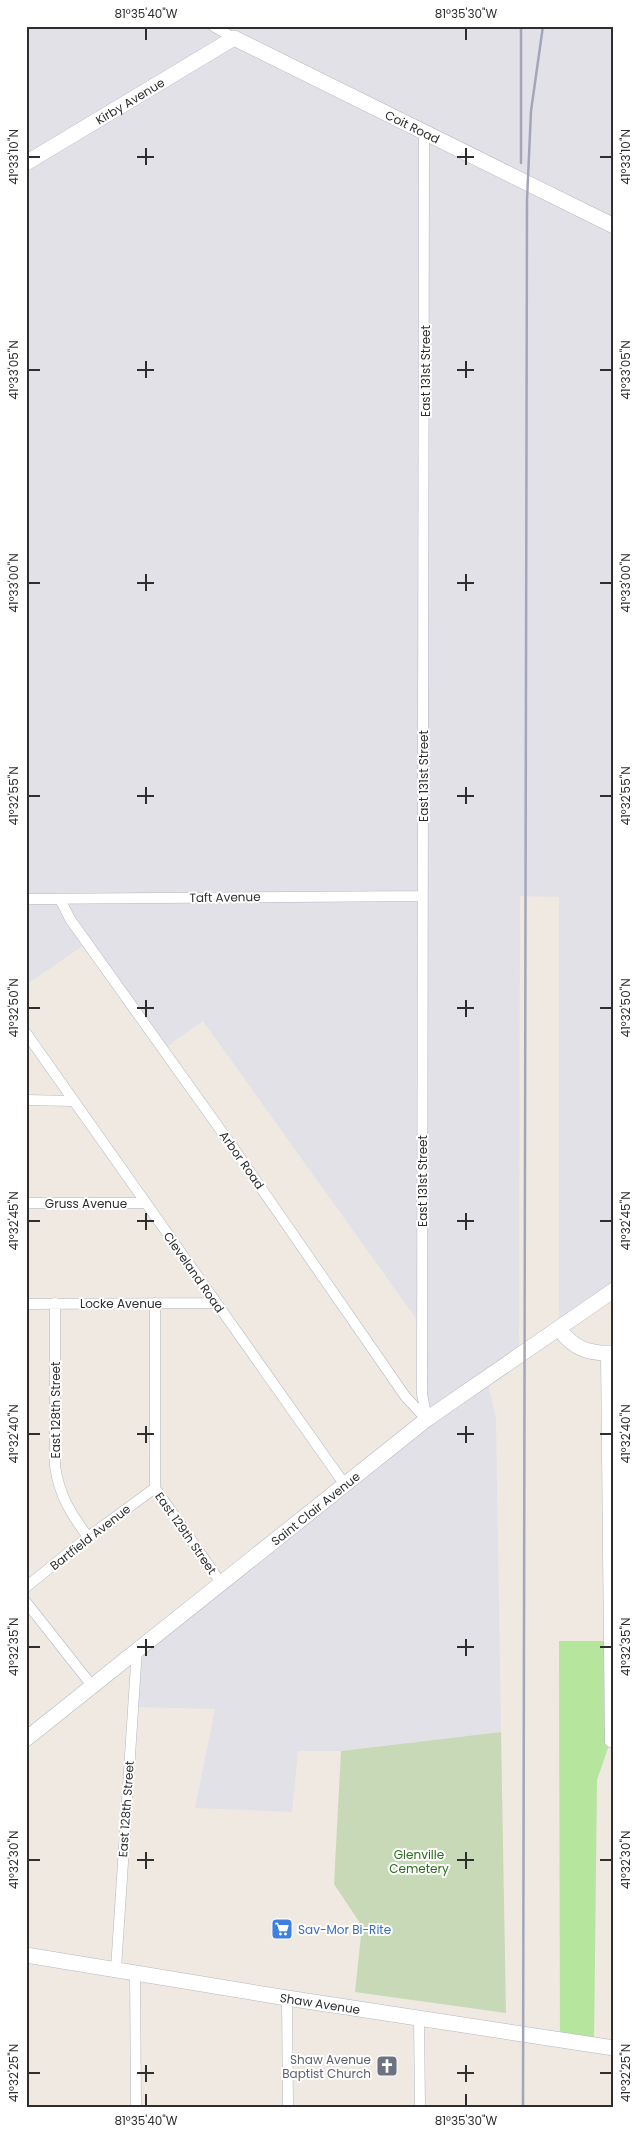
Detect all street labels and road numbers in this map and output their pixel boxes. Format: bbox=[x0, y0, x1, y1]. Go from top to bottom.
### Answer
street label: Kirby Avenue bbox=[92, 73, 167, 128]
street label: Coit Road bbox=[383, 106, 443, 147]
street label: East 131st Street bbox=[417, 325, 434, 417]
street label: East 131st Street bbox=[415, 730, 432, 822]
street label: Taft Avenue bbox=[189, 888, 261, 906]
street label: Arbor Road bbox=[216, 1128, 268, 1192]
street label: East 131st Street bbox=[414, 1135, 431, 1227]
street label: Gruss Avenue bbox=[45, 1195, 127, 1212]
street label: Cleveland Road bbox=[160, 1228, 228, 1316]
street label: Locke Avenue bbox=[80, 1295, 162, 1312]
street label: East 128th Street bbox=[47, 1362, 64, 1458]
street label: Saint Clair Avenue bbox=[267, 1467, 363, 1549]
street label: East 129th Street bbox=[151, 1488, 221, 1578]
street label: Bartfield Avenue bbox=[46, 1500, 134, 1574]
street label: East 128th Street bbox=[114, 1760, 138, 1858]
street label: Shaw Avenue bbox=[279, 1988, 361, 2018]

